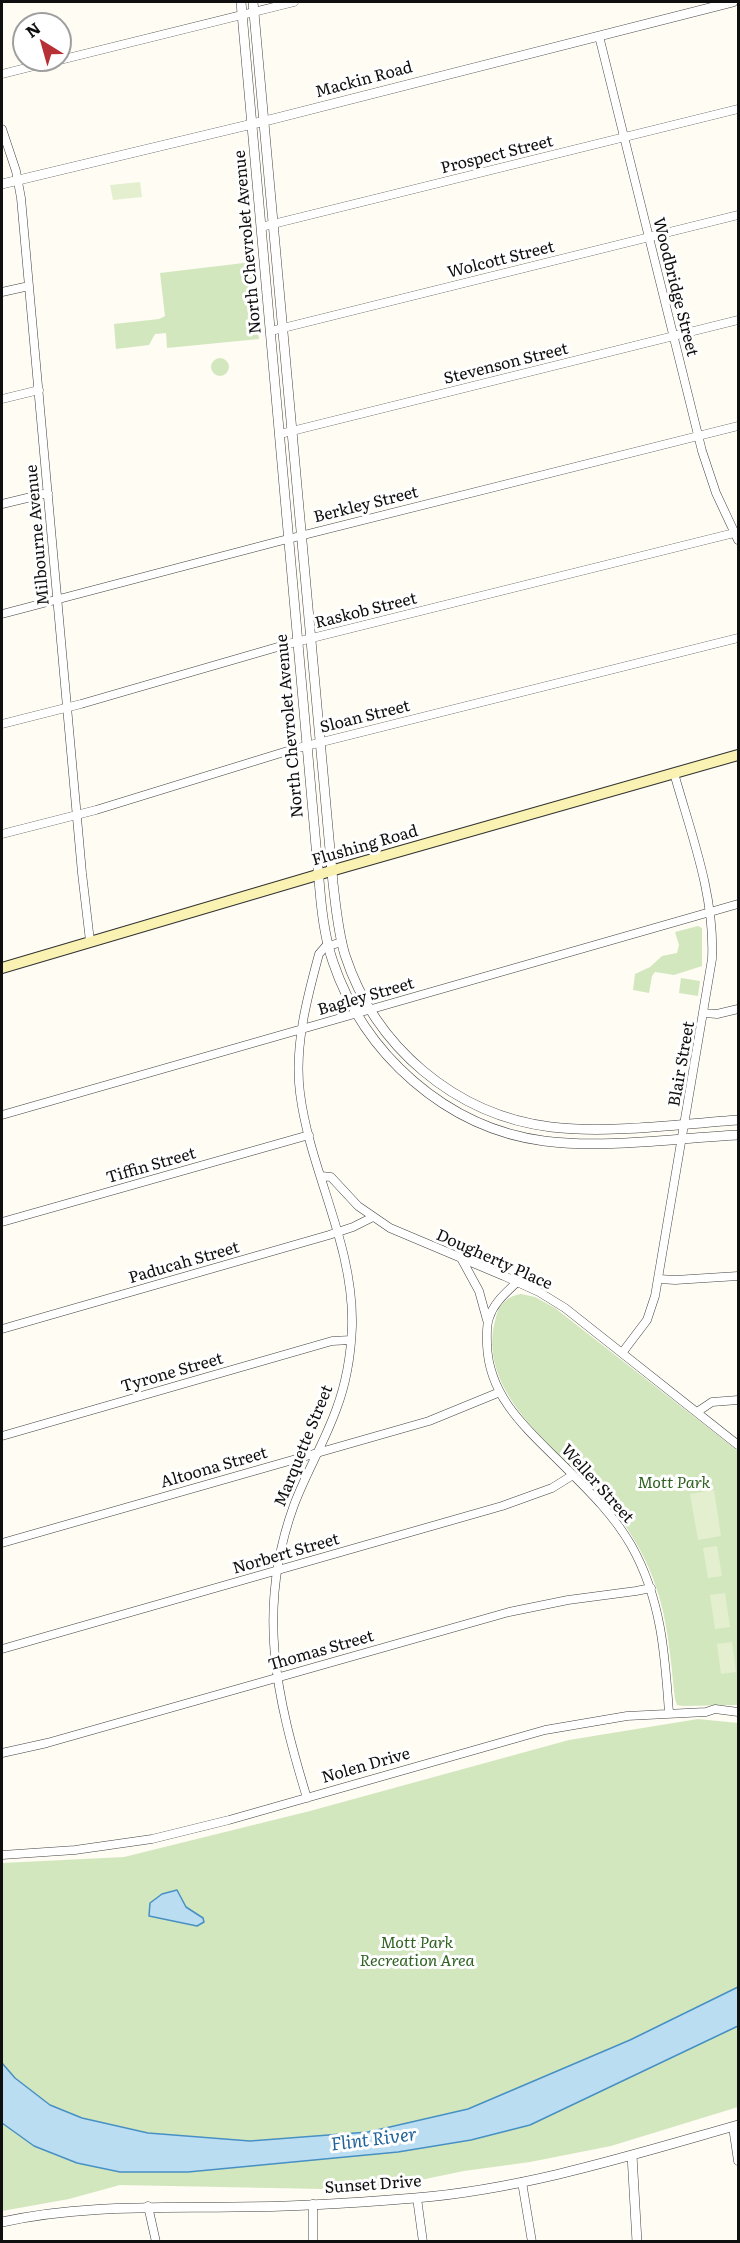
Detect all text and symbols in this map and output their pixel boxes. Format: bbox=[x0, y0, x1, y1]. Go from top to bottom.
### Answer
north arrow bbox=[12, 12, 72, 72]
text: N bbox=[20, 16, 45, 43]
street label: Mackin Road bbox=[313, 58, 415, 102]
street label: Prospect Street bbox=[439, 132, 555, 178]
street label: North Chevrolet Avenue bbox=[230, 149, 266, 335]
street label: Woodbridge Street bbox=[648, 215, 702, 359]
street label: Wolcott Street bbox=[446, 237, 556, 283]
street label: Stevenson Street bbox=[442, 339, 570, 389]
street label: Milbourne Avenue bbox=[22, 464, 54, 606]
street label: Berkley Street bbox=[312, 483, 420, 527]
street label: Raskob Street bbox=[313, 589, 419, 633]
street label: North Chevrolet Avenue bbox=[272, 633, 308, 819]
street label: Sloan Street bbox=[318, 697, 412, 737]
street label: Flushing Road bbox=[310, 822, 420, 870]
street label: Bagley Street bbox=[316, 974, 416, 1020]
street label: Blair Street bbox=[665, 1020, 699, 1108]
street label: Tiffin Street bbox=[104, 1144, 198, 1188]
street label: Dougherty Place bbox=[433, 1226, 555, 1294]
street label: Paducah Street bbox=[127, 1238, 241, 1288]
street label: Tyrone Street bbox=[119, 1349, 225, 1397]
street label: Marquette Street bbox=[271, 1382, 337, 1510]
street label: Weller Street bbox=[557, 1441, 637, 1527]
street label: Altoona Street bbox=[158, 1444, 270, 1492]
park label: Mott Park bbox=[638, 1473, 710, 1493]
street label: Norbert Street bbox=[231, 1530, 341, 1578]
street label: Thomas Street bbox=[266, 1627, 376, 1675]
street label: Nolen Drive bbox=[320, 1744, 412, 1788]
park label: Mott Park Recreation Area bbox=[359, 1933, 475, 1971]
water label: Flint River bbox=[330, 2124, 418, 2156]
street label: Sunset Drive bbox=[324, 2172, 422, 2198]

